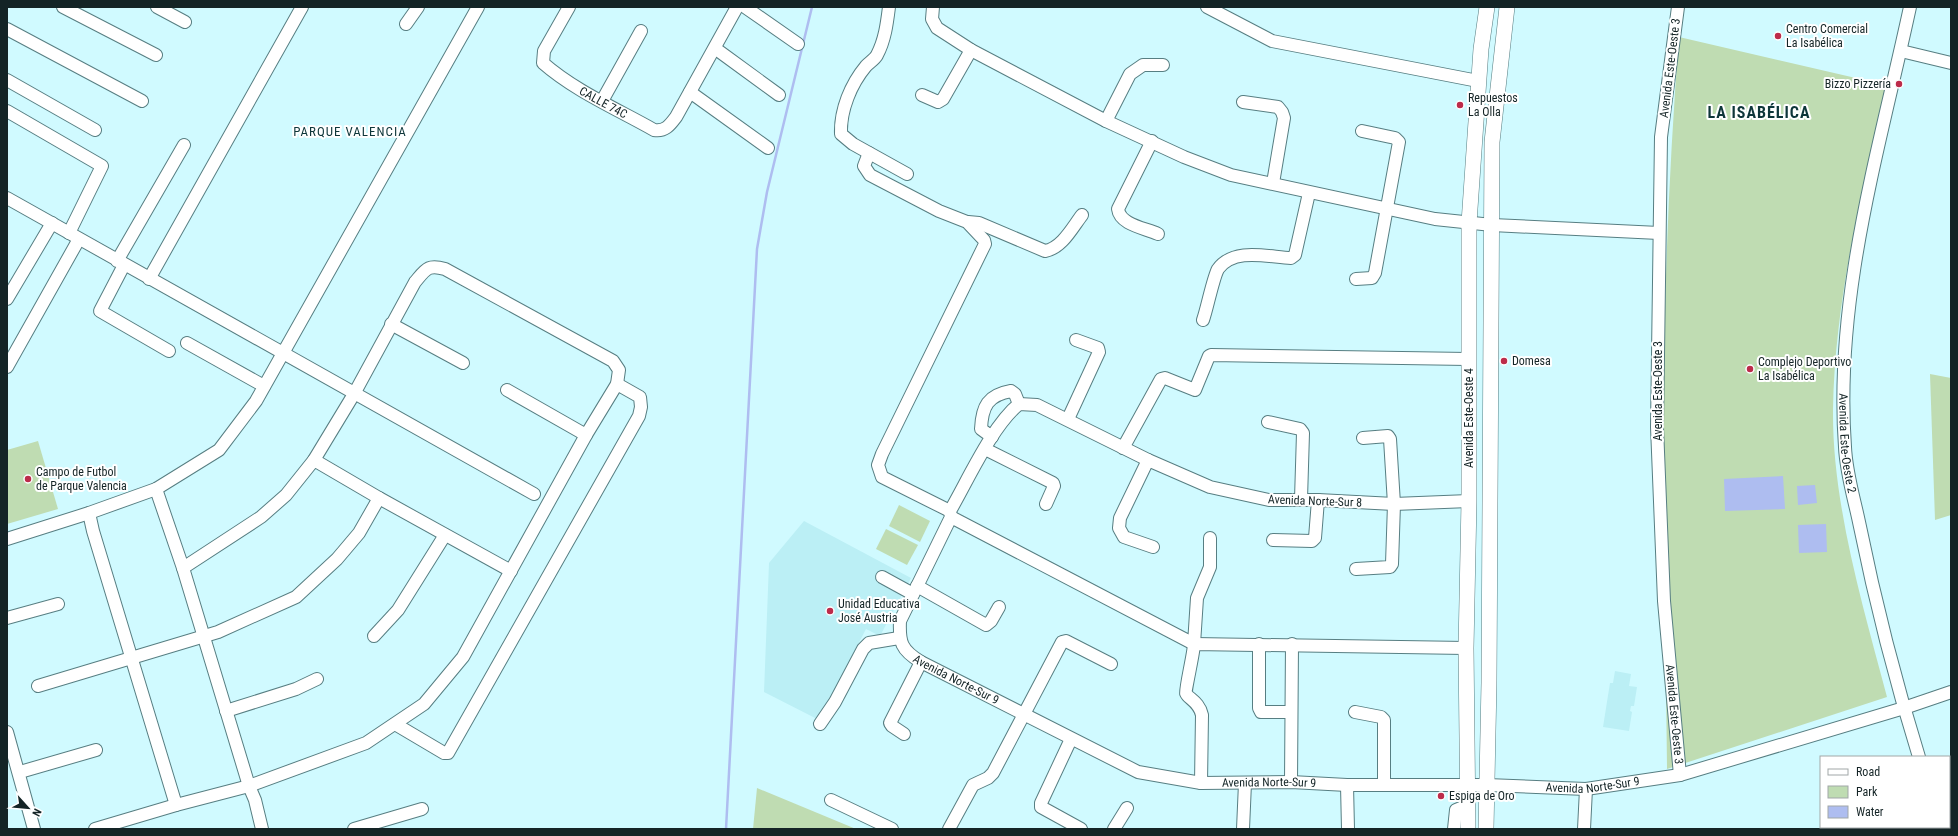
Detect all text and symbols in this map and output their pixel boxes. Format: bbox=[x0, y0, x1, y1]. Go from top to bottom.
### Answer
street label: Avenida Este-Oeste 3 bbox=[1657, 17, 1683, 119]
place label: Centro Comercial La Isabélica bbox=[1786, 22, 1868, 50]
marker: Centro Comercial La Isabélica bbox=[1773, 31, 1783, 41]
place label: Bizzo Pizzería bbox=[1825, 77, 1891, 91]
marker: Bizzo Pizzería bbox=[1894, 79, 1904, 89]
street label: CALLE 74C bbox=[577, 84, 630, 121]
place label: Repuestos La Olla bbox=[1468, 91, 1518, 119]
marker: Repuestos La Olla bbox=[1455, 100, 1465, 110]
district label: LA ISABÉLICA bbox=[1707, 103, 1811, 122]
district label: PARQUE VALENCIA bbox=[293, 124, 407, 139]
street label: Avenida Este-Oeste 3 bbox=[1651, 341, 1665, 441]
place label: Domesa bbox=[1512, 354, 1551, 368]
place label: Complejo Deportivo La Isabélica bbox=[1758, 355, 1851, 383]
marker: Domesa bbox=[1499, 356, 1509, 366]
marker: Complejo Deportivo La Isabélica bbox=[1745, 364, 1755, 374]
street label: Avenida Este-Oeste 4 bbox=[1462, 368, 1476, 468]
street label: Avenida Este-Oeste 2 bbox=[1836, 393, 1859, 495]
place label: Campo de Futbol de Parque Valencia bbox=[36, 465, 127, 493]
marker: Campo de Futbol de Parque Valencia bbox=[23, 474, 33, 484]
street label: Avenida Norte-Sur 8 bbox=[1268, 492, 1362, 510]
place label: Unidad Educativa José Austria bbox=[838, 597, 920, 625]
marker: Unidad Educativa José Austria bbox=[825, 606, 835, 616]
street label: Avenida Norte-Sur 9 bbox=[910, 652, 1001, 707]
street label: Avenida Este-Oeste 3 bbox=[1663, 664, 1686, 765]
legend bbox=[1820, 756, 1950, 828]
text: Road bbox=[1856, 765, 1880, 779]
street label: Avenida Norte-Sur 9 bbox=[1545, 774, 1641, 796]
street label: Avenida Norte-Sur 9 bbox=[1222, 775, 1317, 790]
text: Park bbox=[1856, 785, 1878, 799]
north arrow bbox=[8, 788, 48, 828]
place label: Espiga de Oro bbox=[1449, 789, 1515, 803]
marker: Espiga de Oro bbox=[1436, 791, 1446, 801]
text: Water bbox=[1856, 805, 1884, 819]
text: N bbox=[29, 806, 44, 818]

